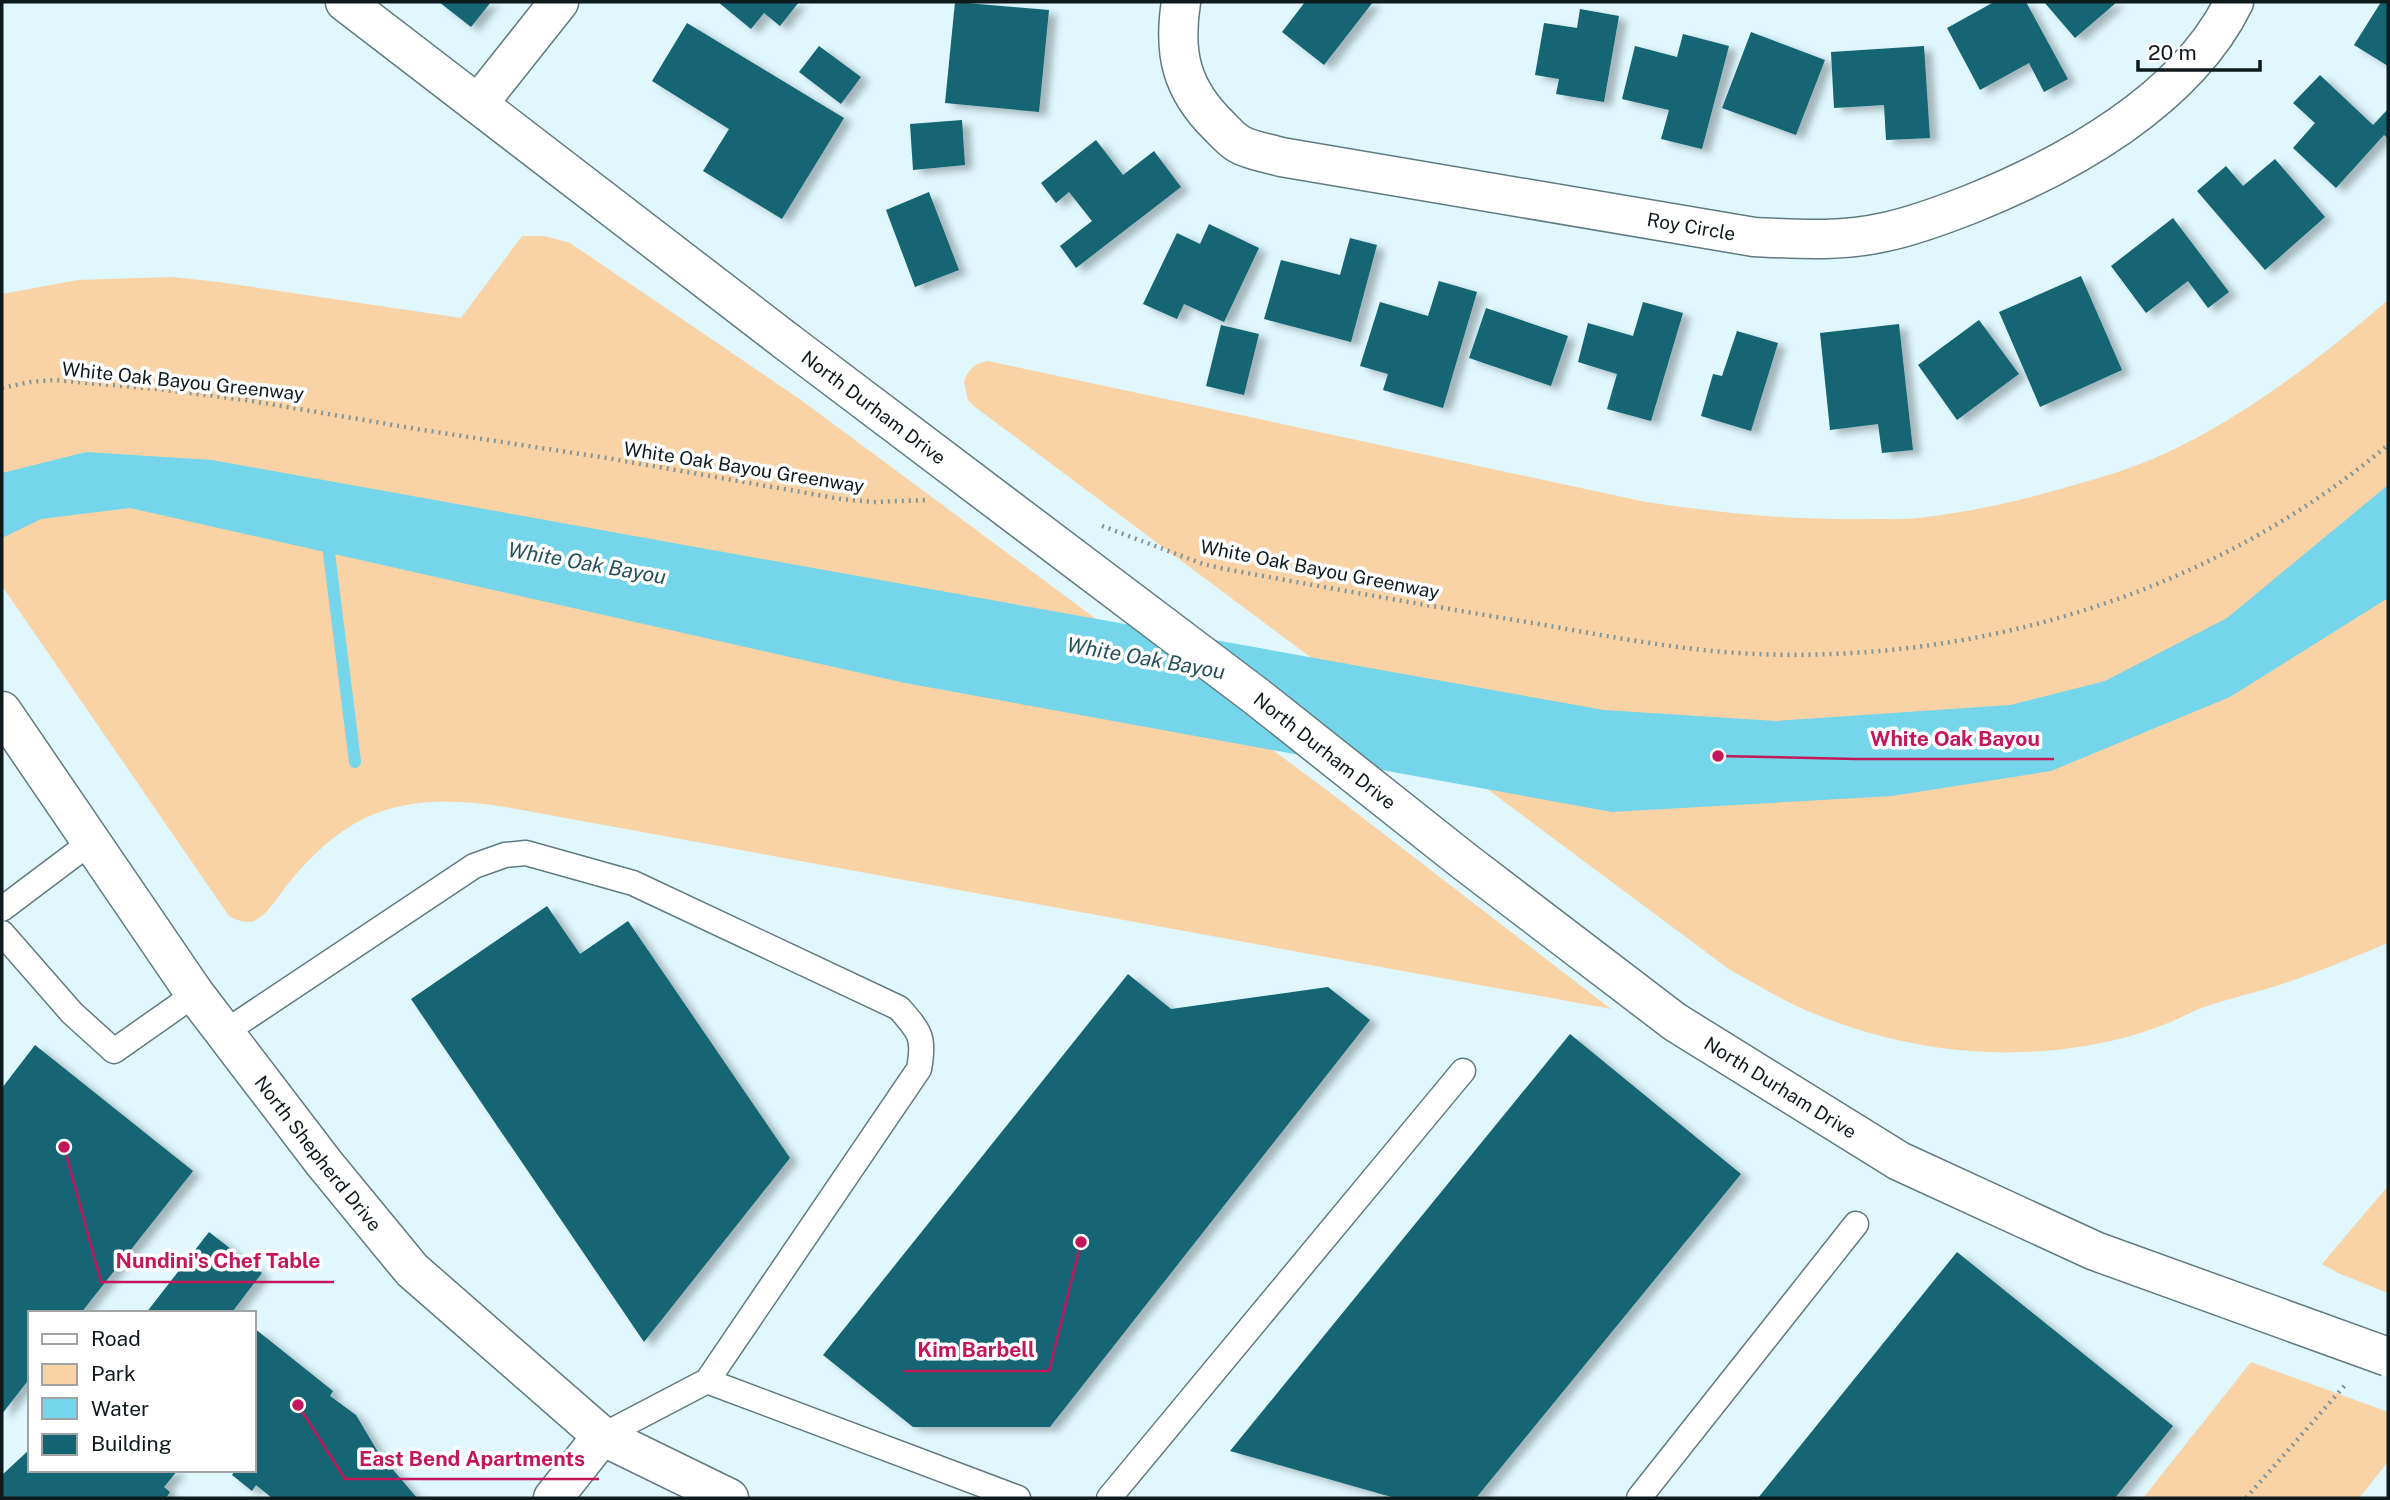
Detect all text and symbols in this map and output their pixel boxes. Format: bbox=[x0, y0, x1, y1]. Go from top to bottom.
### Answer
scale bar bbox=[2138, 28, 2260, 72]
text: 20 m bbox=[2148, 40, 2197, 65]
street label: Roy Circle bbox=[1645, 208, 1737, 245]
street label: North Durham Drive bbox=[797, 346, 950, 469]
street label: White Oak Bayou Greenway bbox=[61, 357, 305, 405]
street label: White Oak Bayou Greenway bbox=[622, 437, 866, 497]
street label: White Oak Bayou Greenway bbox=[1198, 535, 1442, 603]
water label: White Oak Bayou bbox=[506, 537, 668, 589]
water label: White Oak Bayou bbox=[1065, 632, 1227, 684]
street label: North Durham Drive bbox=[1250, 688, 1400, 814]
callout: White Oak Bayou bbox=[1856, 717, 2054, 759]
text: White Oak Bayou bbox=[1870, 726, 2040, 751]
street label: North Durham Drive bbox=[1700, 1032, 1861, 1143]
street label: North Shepherd Drive bbox=[250, 1071, 386, 1235]
callout: Nundini's Chef Table bbox=[101, 1240, 334, 1282]
text: Nundini's Chef Table bbox=[116, 1248, 320, 1273]
legend bbox=[28, 1311, 256, 1472]
text: Road bbox=[91, 1326, 141, 1351]
callout: Kim Barbell bbox=[903, 1329, 1049, 1371]
text: Kim Barbell bbox=[917, 1337, 1035, 1362]
text: Park bbox=[91, 1361, 136, 1386]
text: Water bbox=[91, 1396, 149, 1421]
text: Building bbox=[91, 1431, 172, 1456]
callout: East Bend Apartments bbox=[345, 1437, 599, 1479]
text: East Bend Apartments bbox=[359, 1446, 585, 1471]

